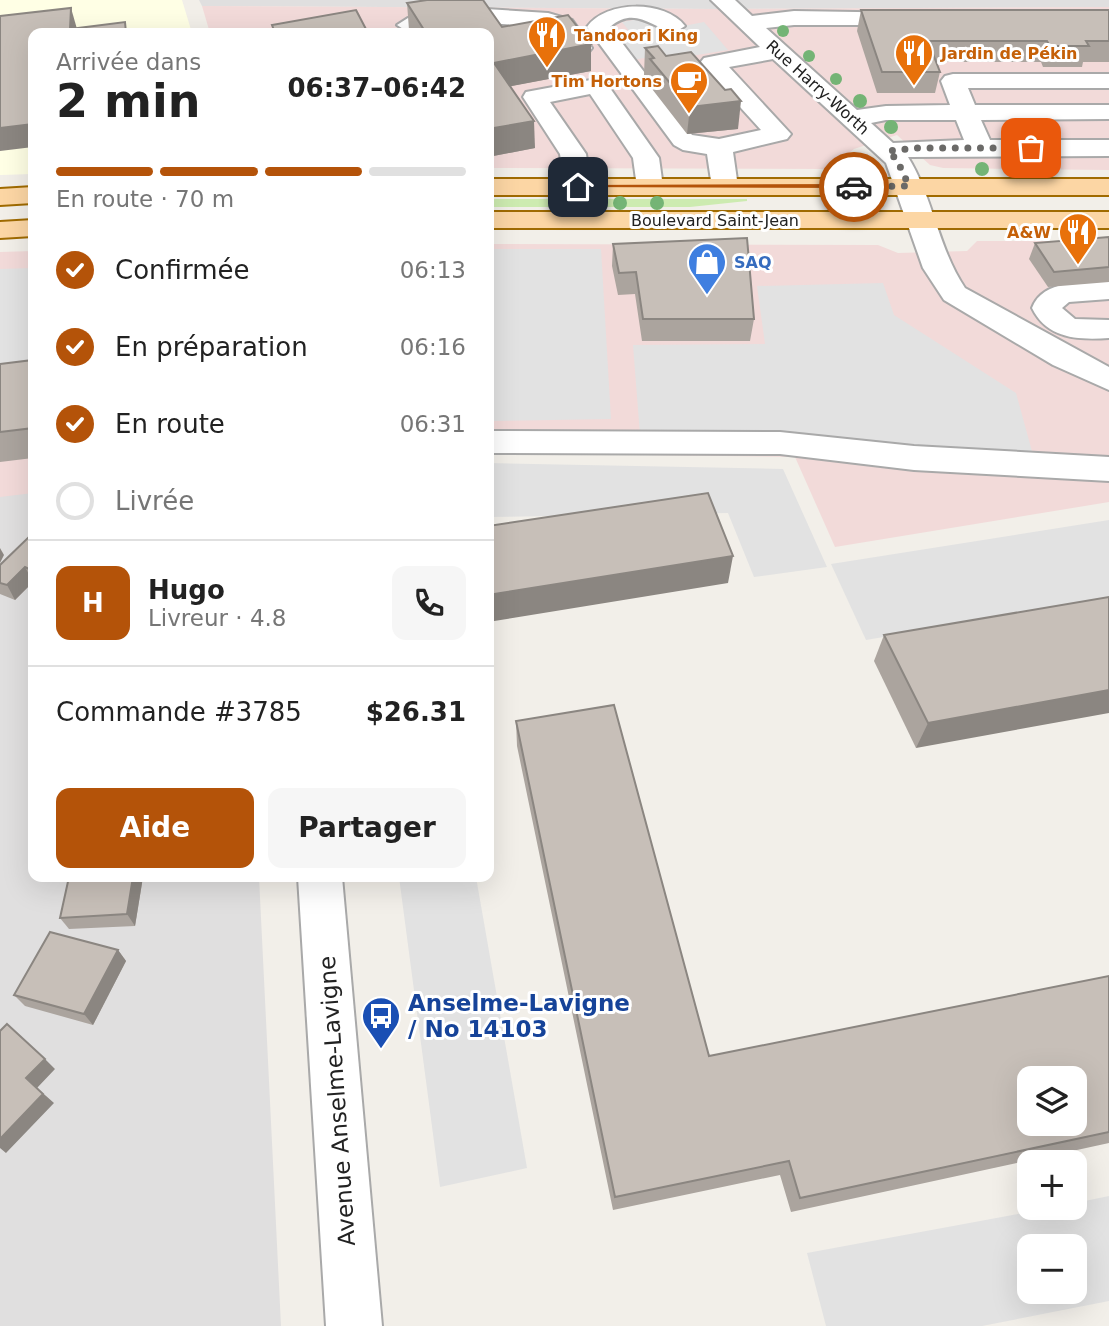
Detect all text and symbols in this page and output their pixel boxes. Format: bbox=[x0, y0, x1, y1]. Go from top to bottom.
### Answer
restaurant icon: Tandoori King bbox=[526, 14, 568, 69]
place label: Tandoori King bbox=[574, 26, 698, 45]
restaurant icon: Jardin de Pékin bbox=[893, 32, 935, 87]
street label: Rue Harry-Worth bbox=[762, 36, 873, 139]
place label: Jardin de Pékin bbox=[940, 44, 1078, 63]
text: Arrivée dans bbox=[56, 49, 201, 75]
cafe icon: Tim Hortons bbox=[668, 60, 710, 115]
place label: Tim Hortons bbox=[552, 72, 662, 91]
text: 06:37–06:42 bbox=[287, 73, 466, 103]
text: 2 min bbox=[56, 74, 200, 128]
pin bbox=[1001, 118, 1061, 178]
icon: bag bbox=[1012, 129, 1050, 167]
courier bbox=[819, 152, 889, 222]
pin bbox=[548, 157, 608, 217]
icon: home bbox=[559, 168, 597, 206]
icon: car bbox=[835, 168, 873, 206]
text: En route · 70 m bbox=[56, 186, 234, 212]
street label: Boulevard Saint-Jean bbox=[631, 211, 799, 230]
restaurant icon: A&W bbox=[1057, 211, 1099, 266]
place label: A&W bbox=[1007, 223, 1051, 242]
shop icon: SAQ bbox=[686, 241, 728, 296]
icon: check bbox=[56, 251, 94, 289]
place label: SAQ bbox=[734, 253, 772, 272]
text: Confirmée bbox=[115, 255, 249, 285]
text: 06:13 bbox=[400, 257, 466, 283]
icon: check bbox=[56, 328, 94, 366]
text: En préparation bbox=[115, 332, 308, 362]
text: 06:16 bbox=[400, 334, 466, 360]
icon: check bbox=[56, 405, 94, 443]
text: En route bbox=[115, 409, 225, 439]
text: 06:31 bbox=[400, 411, 466, 437]
text: Livrée bbox=[115, 486, 194, 516]
button: phone bbox=[392, 566, 466, 640]
text: Hugo bbox=[148, 575, 225, 605]
text: H bbox=[82, 588, 104, 618]
text: Livreur · 4.8 bbox=[148, 605, 286, 631]
text: Commande #3785 bbox=[56, 697, 302, 727]
text: $26.31 bbox=[366, 697, 466, 727]
button: Aide bbox=[56, 788, 254, 868]
button: Partager bbox=[268, 788, 466, 868]
street label: Avenue Anselme-Lavigne bbox=[314, 955, 360, 1247]
place label: Anselme-Lavigne / No 14103 bbox=[408, 990, 630, 1042]
bus stop icon: Anselme-Lavigne / No 14103 bbox=[360, 995, 402, 1050]
map controls bbox=[1017, 1066, 1087, 1304]
button: layers bbox=[1017, 1066, 1087, 1136]
button: + bbox=[1017, 1150, 1087, 1220]
button: − bbox=[1017, 1234, 1087, 1304]

